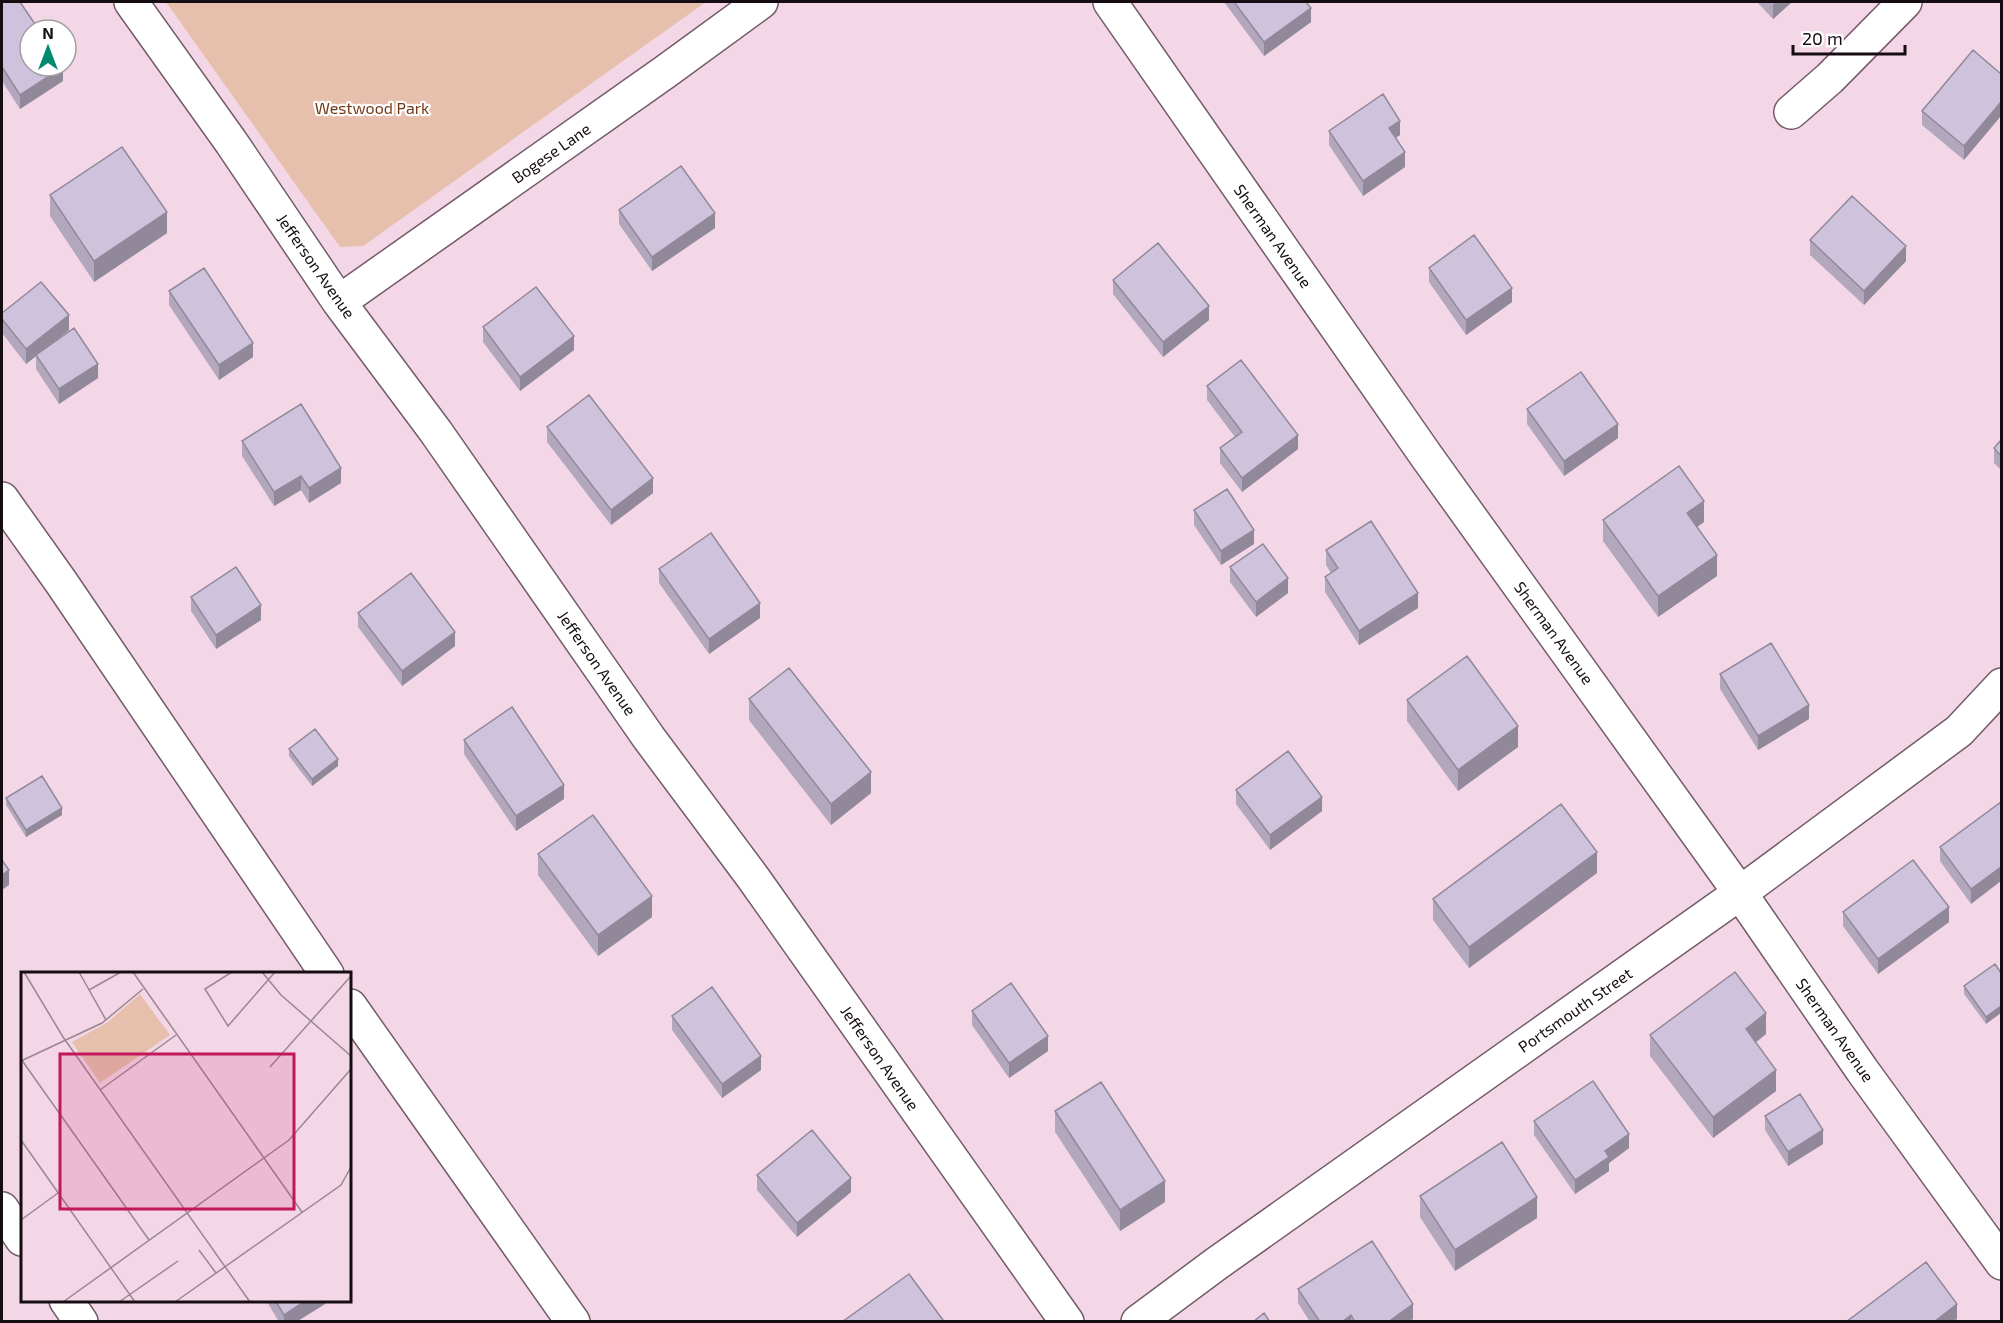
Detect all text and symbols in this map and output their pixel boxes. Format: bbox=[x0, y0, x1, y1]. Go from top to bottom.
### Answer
north arrow bbox=[18, 18, 78, 78]
scale bar bbox=[1793, 18, 1906, 56]
text: N bbox=[42, 23, 54, 42]
text: 20 m bbox=[1802, 27, 1843, 49]
park label: Westwood Park bbox=[315, 98, 429, 117]
street label: Bogese Lane bbox=[508, 119, 594, 187]
street label: Sherman Avenue bbox=[1231, 180, 1316, 291]
street label: Jefferson Avenue bbox=[273, 210, 360, 322]
street label: Sherman Avenue bbox=[1511, 578, 1598, 688]
street label: Jefferson Avenue bbox=[554, 607, 641, 719]
street label: Portsmouth Street bbox=[1514, 963, 1635, 1056]
inset map bbox=[21, 972, 351, 1302]
street label: Sherman Avenue bbox=[1793, 974, 1878, 1085]
street label: Jefferson Avenue bbox=[837, 1002, 924, 1114]

